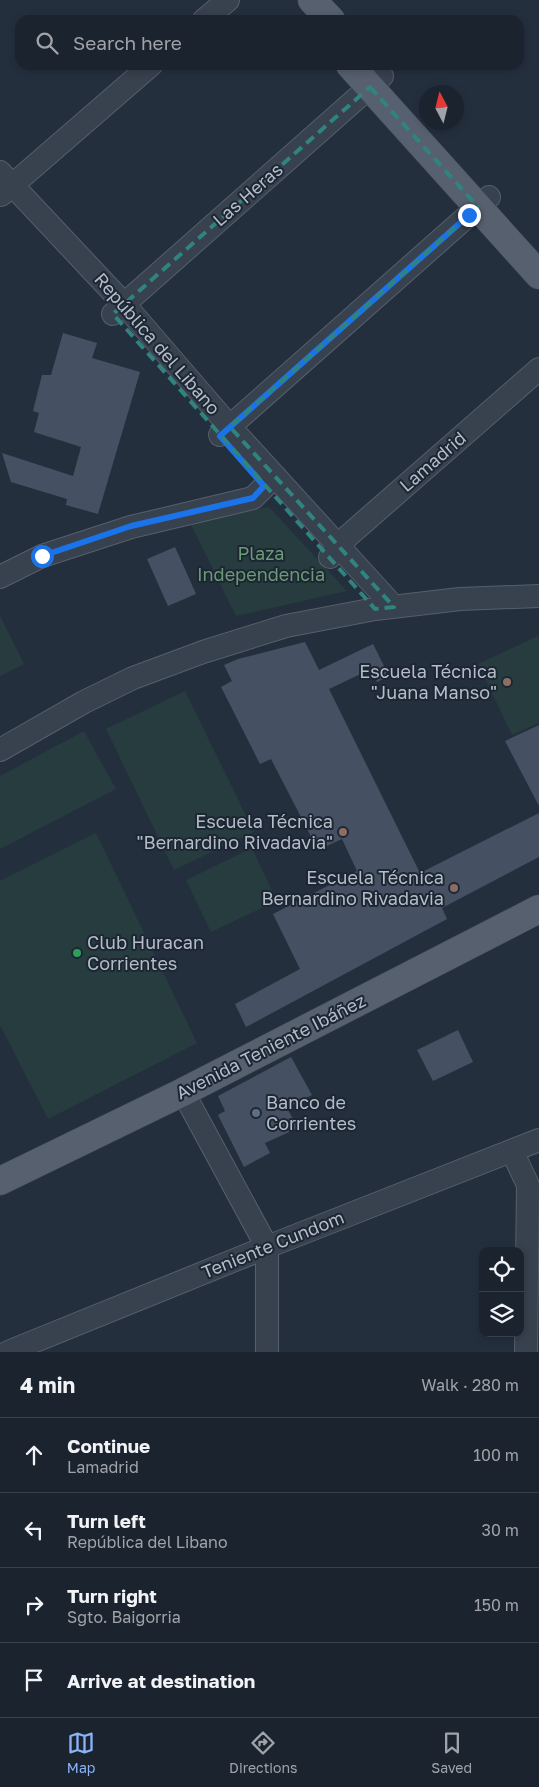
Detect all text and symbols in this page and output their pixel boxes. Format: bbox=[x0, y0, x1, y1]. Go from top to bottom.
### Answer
search box bbox=[15, 15, 524, 70]
icon: search bbox=[33, 29, 61, 57]
text: Search here bbox=[73, 31, 182, 54]
north arrow bbox=[419, 85, 464, 130]
street label: Las Heras bbox=[208, 158, 287, 231]
route end bbox=[458, 204, 481, 227]
street label: República del Libano bbox=[90, 268, 225, 419]
street label: Lamadrid bbox=[395, 426, 470, 496]
park label: Plaza Independencia bbox=[197, 542, 325, 585]
route start bbox=[31, 545, 54, 568]
place label: Escuela Técnica "Juana Manso" bbox=[359, 660, 497, 703]
marker: Escuela Técnica "Juana Manso" bbox=[501, 676, 513, 688]
place label: Escuela Técnica "Bernardino Rivadavia" bbox=[137, 810, 333, 853]
marker: Escuela Técnica "Bernardino Rivadavia" bbox=[337, 826, 349, 838]
place label: Escuela Técnica Bernardino Rivadavia bbox=[261, 866, 444, 909]
marker: Escuela Técnica Bernardino Rivadavia bbox=[448, 882, 460, 894]
place label: Club Huracan Corrientes bbox=[87, 931, 204, 974]
marker: Club Huracan Corrientes bbox=[71, 947, 83, 959]
street label: Avenida Teniente Ibáñez bbox=[172, 989, 369, 1104]
place label: Banco de Corrientes bbox=[266, 1091, 356, 1134]
marker: Banco de Corrientes bbox=[250, 1107, 262, 1119]
street label: Teniente Cundom bbox=[198, 1206, 347, 1283]
map controls bbox=[479, 1247, 524, 1337]
button: locate bbox=[479, 1247, 524, 1292]
button: layers bbox=[479, 1292, 524, 1337]
text: 4 min bbox=[20, 1372, 75, 1398]
text: Walk · 280 m bbox=[421, 1375, 519, 1395]
text: Continue bbox=[67, 1434, 150, 1457]
icon: ahead bbox=[20, 1441, 48, 1469]
text: 100 m bbox=[473, 1445, 519, 1465]
text: Lamadrid bbox=[67, 1457, 139, 1477]
text: Turn left bbox=[67, 1509, 146, 1532]
icon: left bbox=[20, 1516, 48, 1544]
text: 30 m bbox=[482, 1520, 519, 1540]
text: República del Libano bbox=[67, 1532, 228, 1552]
text: Turn right bbox=[67, 1584, 157, 1607]
icon: right bbox=[20, 1591, 48, 1619]
text: 150 m bbox=[474, 1595, 519, 1615]
text: Sgto. Baigorria bbox=[67, 1607, 181, 1627]
icon: arrive bbox=[20, 1666, 48, 1694]
text: Arrive at destination bbox=[67, 1669, 255, 1692]
tab: Map bbox=[67, 1729, 95, 1776]
tab: Directions bbox=[229, 1729, 298, 1776]
tab: Saved bbox=[431, 1729, 472, 1776]

